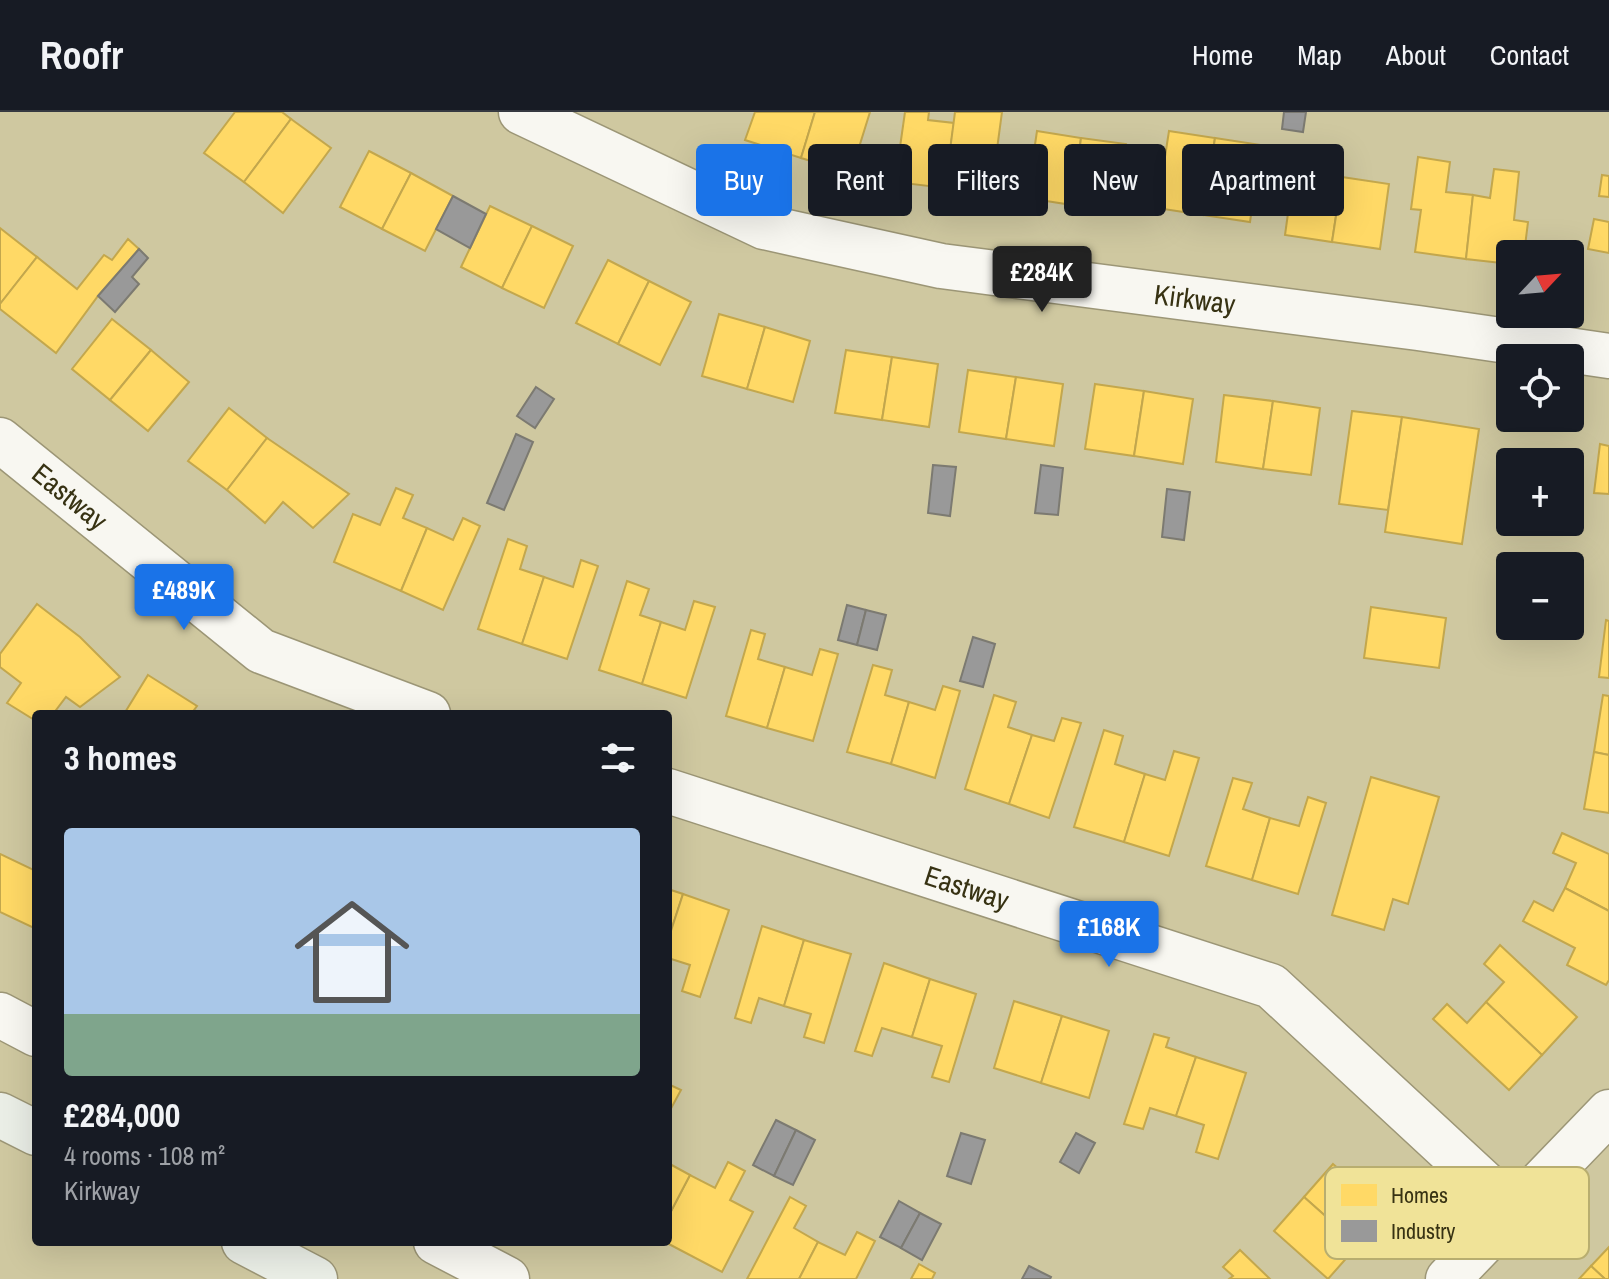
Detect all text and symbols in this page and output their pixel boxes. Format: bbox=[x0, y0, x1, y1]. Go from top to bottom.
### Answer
text: Roofr bbox=[40, 30, 123, 81]
text: Home bbox=[1192, 36, 1253, 74]
text: Map bbox=[1297, 36, 1342, 74]
text: About bbox=[1386, 36, 1446, 74]
text: Contact bbox=[1490, 36, 1569, 74]
chip: Buy bbox=[696, 144, 792, 216]
chip: Rent bbox=[808, 144, 912, 216]
chip: Filters bbox=[928, 144, 1048, 216]
chip: New bbox=[1064, 144, 1166, 216]
chip: Apartment bbox=[1182, 144, 1344, 216]
north arrow bbox=[1496, 240, 1584, 328]
map controls bbox=[1496, 240, 1584, 640]
pin: £284K bbox=[986, 246, 1098, 314]
text: £284K bbox=[1011, 254, 1073, 289]
street label: Kirkway bbox=[1152, 275, 1238, 323]
button: locate bbox=[1496, 344, 1584, 432]
button: + bbox=[1496, 448, 1584, 536]
street label: Eastway bbox=[24, 455, 116, 539]
button: − bbox=[1496, 552, 1584, 640]
pin: £489K bbox=[128, 564, 240, 632]
text: £489K bbox=[153, 572, 215, 607]
text: 3 homes bbox=[64, 735, 177, 781]
icon: filters bbox=[596, 736, 640, 780]
street label: Eastway bbox=[920, 856, 1014, 919]
icon: home bbox=[280, 880, 424, 1024]
pin: £168K bbox=[1053, 901, 1165, 969]
text: £168K bbox=[1078, 909, 1140, 944]
text: £284,000 bbox=[64, 1092, 180, 1138]
text: 4 rooms · 108 m² bbox=[64, 1138, 225, 1173]
legend bbox=[1325, 1167, 1589, 1259]
text: Kirkway bbox=[64, 1173, 140, 1208]
text: Homes bbox=[1391, 1180, 1448, 1210]
text: Industry bbox=[1391, 1216, 1455, 1246]

